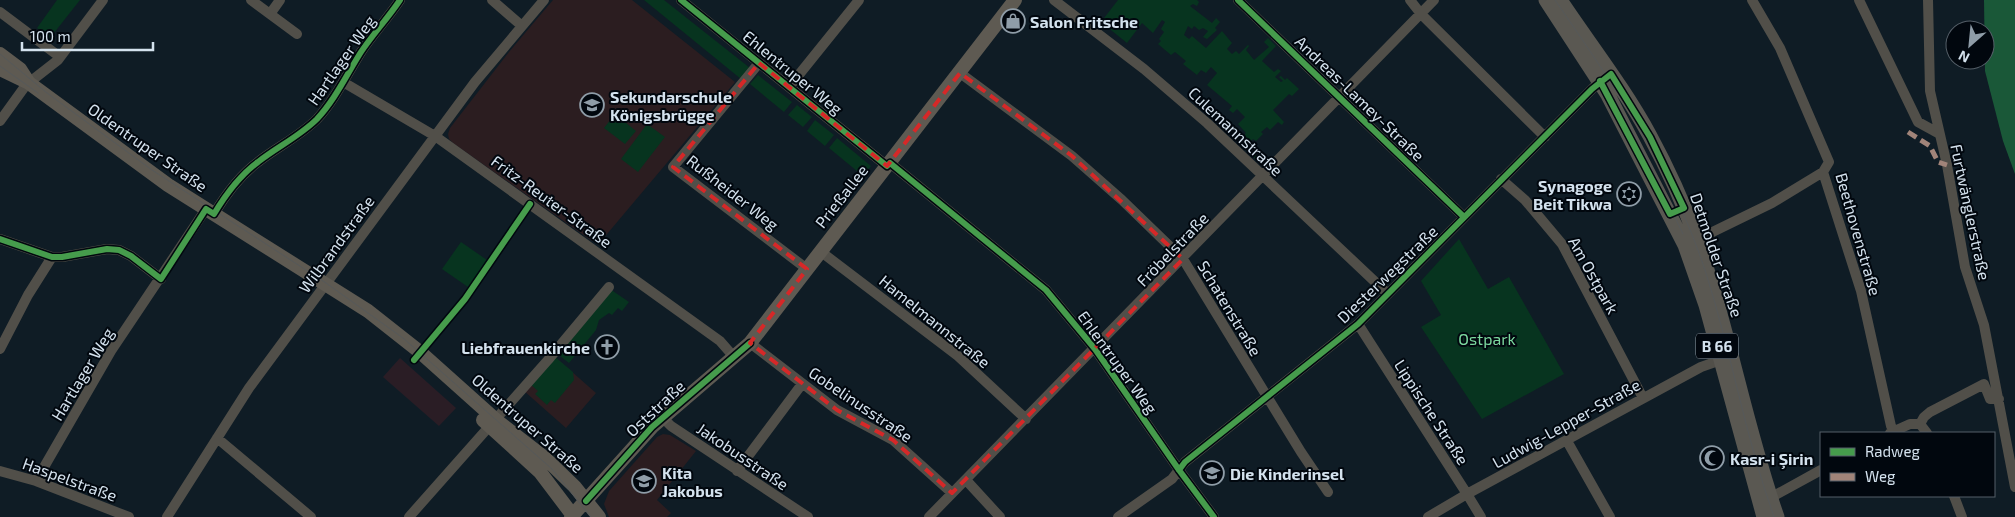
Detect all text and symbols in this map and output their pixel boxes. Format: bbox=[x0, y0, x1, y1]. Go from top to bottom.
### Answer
shop icon: Salon Fritsche bbox=[1000, 8, 1026, 34]
street label: Hartlager Weg bbox=[303, 12, 379, 108]
place label: Salon Fritsche bbox=[1030, 12, 1138, 31]
scale bar bbox=[22, 20, 154, 52]
north arrow bbox=[1945, 20, 1995, 70]
street label: Ehlentruper Weg bbox=[740, 26, 847, 118]
text: 100 m bbox=[30, 27, 71, 45]
street label: Andreas-Lamey-Straße bbox=[1292, 31, 1428, 165]
text: N bbox=[1956, 47, 1972, 67]
street label: Culemannstraße bbox=[1185, 83, 1287, 179]
place label: Sekundarschule Königsbrügge bbox=[610, 87, 732, 124]
school or university icon: Sekundarschule Königsbrügge bbox=[579, 92, 605, 118]
street label: Oldentruper Straße bbox=[85, 99, 211, 195]
street label: Furtwänglerstraße bbox=[1947, 142, 1995, 282]
street label: Rußheider Weg bbox=[683, 150, 783, 234]
street label: Fritz-Reuter-Straße bbox=[488, 151, 616, 251]
street label: Prießallee bbox=[811, 161, 871, 231]
street label: Beethovenstraße bbox=[1832, 171, 1886, 297]
place label: Synagoge Beit Tikwa bbox=[1533, 176, 1612, 213]
synagogue icon: Synagoge Beit Tikwa bbox=[1616, 181, 1642, 207]
street label: Detmolder Straße bbox=[1687, 190, 1747, 320]
street label: Wilbrandstraße bbox=[294, 192, 378, 296]
street label: Fröbelstraße bbox=[1132, 208, 1212, 290]
street label: Diesterwegstraße bbox=[1333, 221, 1441, 327]
street label: Am Ostpark bbox=[1565, 233, 1623, 317]
street label: Schatenstraße bbox=[1194, 257, 1266, 359]
street label: Hamelmannstraße bbox=[876, 270, 994, 372]
street label: Ehlentruper Weg bbox=[1074, 307, 1162, 417]
street label: Hartlager Weg bbox=[47, 324, 117, 424]
park label: Ostpark bbox=[1458, 329, 1516, 348]
church icon: Liebfrauenkirche bbox=[594, 334, 620, 360]
road number: B 66 bbox=[1696, 334, 1738, 358]
place label: Liebfrauenkirche bbox=[461, 338, 590, 357]
street label: Lippische Straße bbox=[1391, 356, 1473, 468]
street label: Gobelinusstraße bbox=[806, 362, 916, 446]
street label: Oldentruper Straße bbox=[468, 370, 588, 476]
street label: Ludwig-Lepper-Straße bbox=[1489, 374, 1643, 472]
street label: Oststraße bbox=[622, 376, 688, 440]
street label: Jakobusstraße bbox=[694, 418, 792, 494]
legend bbox=[1820, 432, 1995, 497]
text: Radweg bbox=[1865, 442, 1920, 460]
mosque icon: Kasr-i Şirin bbox=[1699, 445, 1725, 471]
place label: Kasr-i Şirin bbox=[1730, 449, 1813, 470]
street label: Haspelstraße bbox=[20, 453, 120, 505]
school or university icon: Die Kinderinsel bbox=[1199, 460, 1225, 486]
place label: Kita Jakobus bbox=[662, 463, 723, 500]
place label: Die Kinderinsel bbox=[1230, 464, 1345, 483]
text: Weg bbox=[1865, 467, 1896, 485]
school or university icon: Kita Jakobus bbox=[631, 468, 657, 494]

